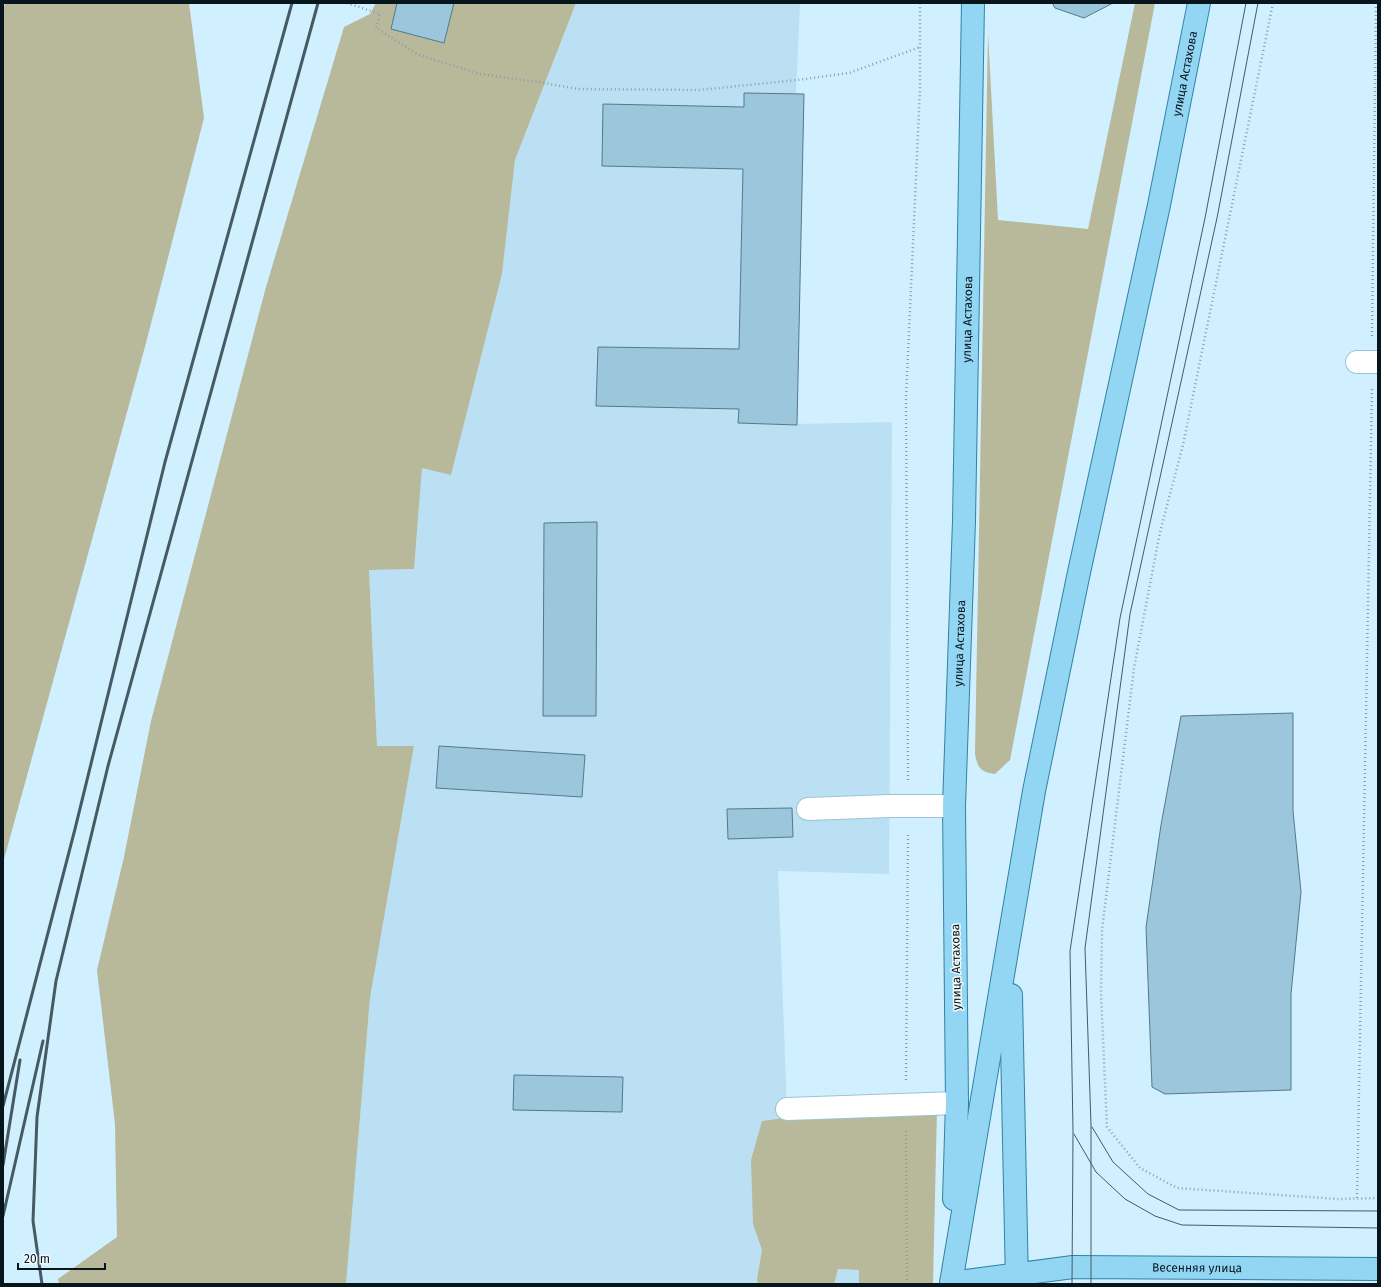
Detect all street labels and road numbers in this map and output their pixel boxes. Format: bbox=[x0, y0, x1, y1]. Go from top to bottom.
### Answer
street label: улица Астахова bbox=[1170, 30, 1200, 118]
street label: улица Астахова bbox=[960, 276, 975, 363]
street label: улица Астахова bbox=[951, 600, 968, 687]
street label: улица Астахова bbox=[948, 924, 964, 1010]
street label: Весенняя улица bbox=[1152, 1261, 1242, 1275]

